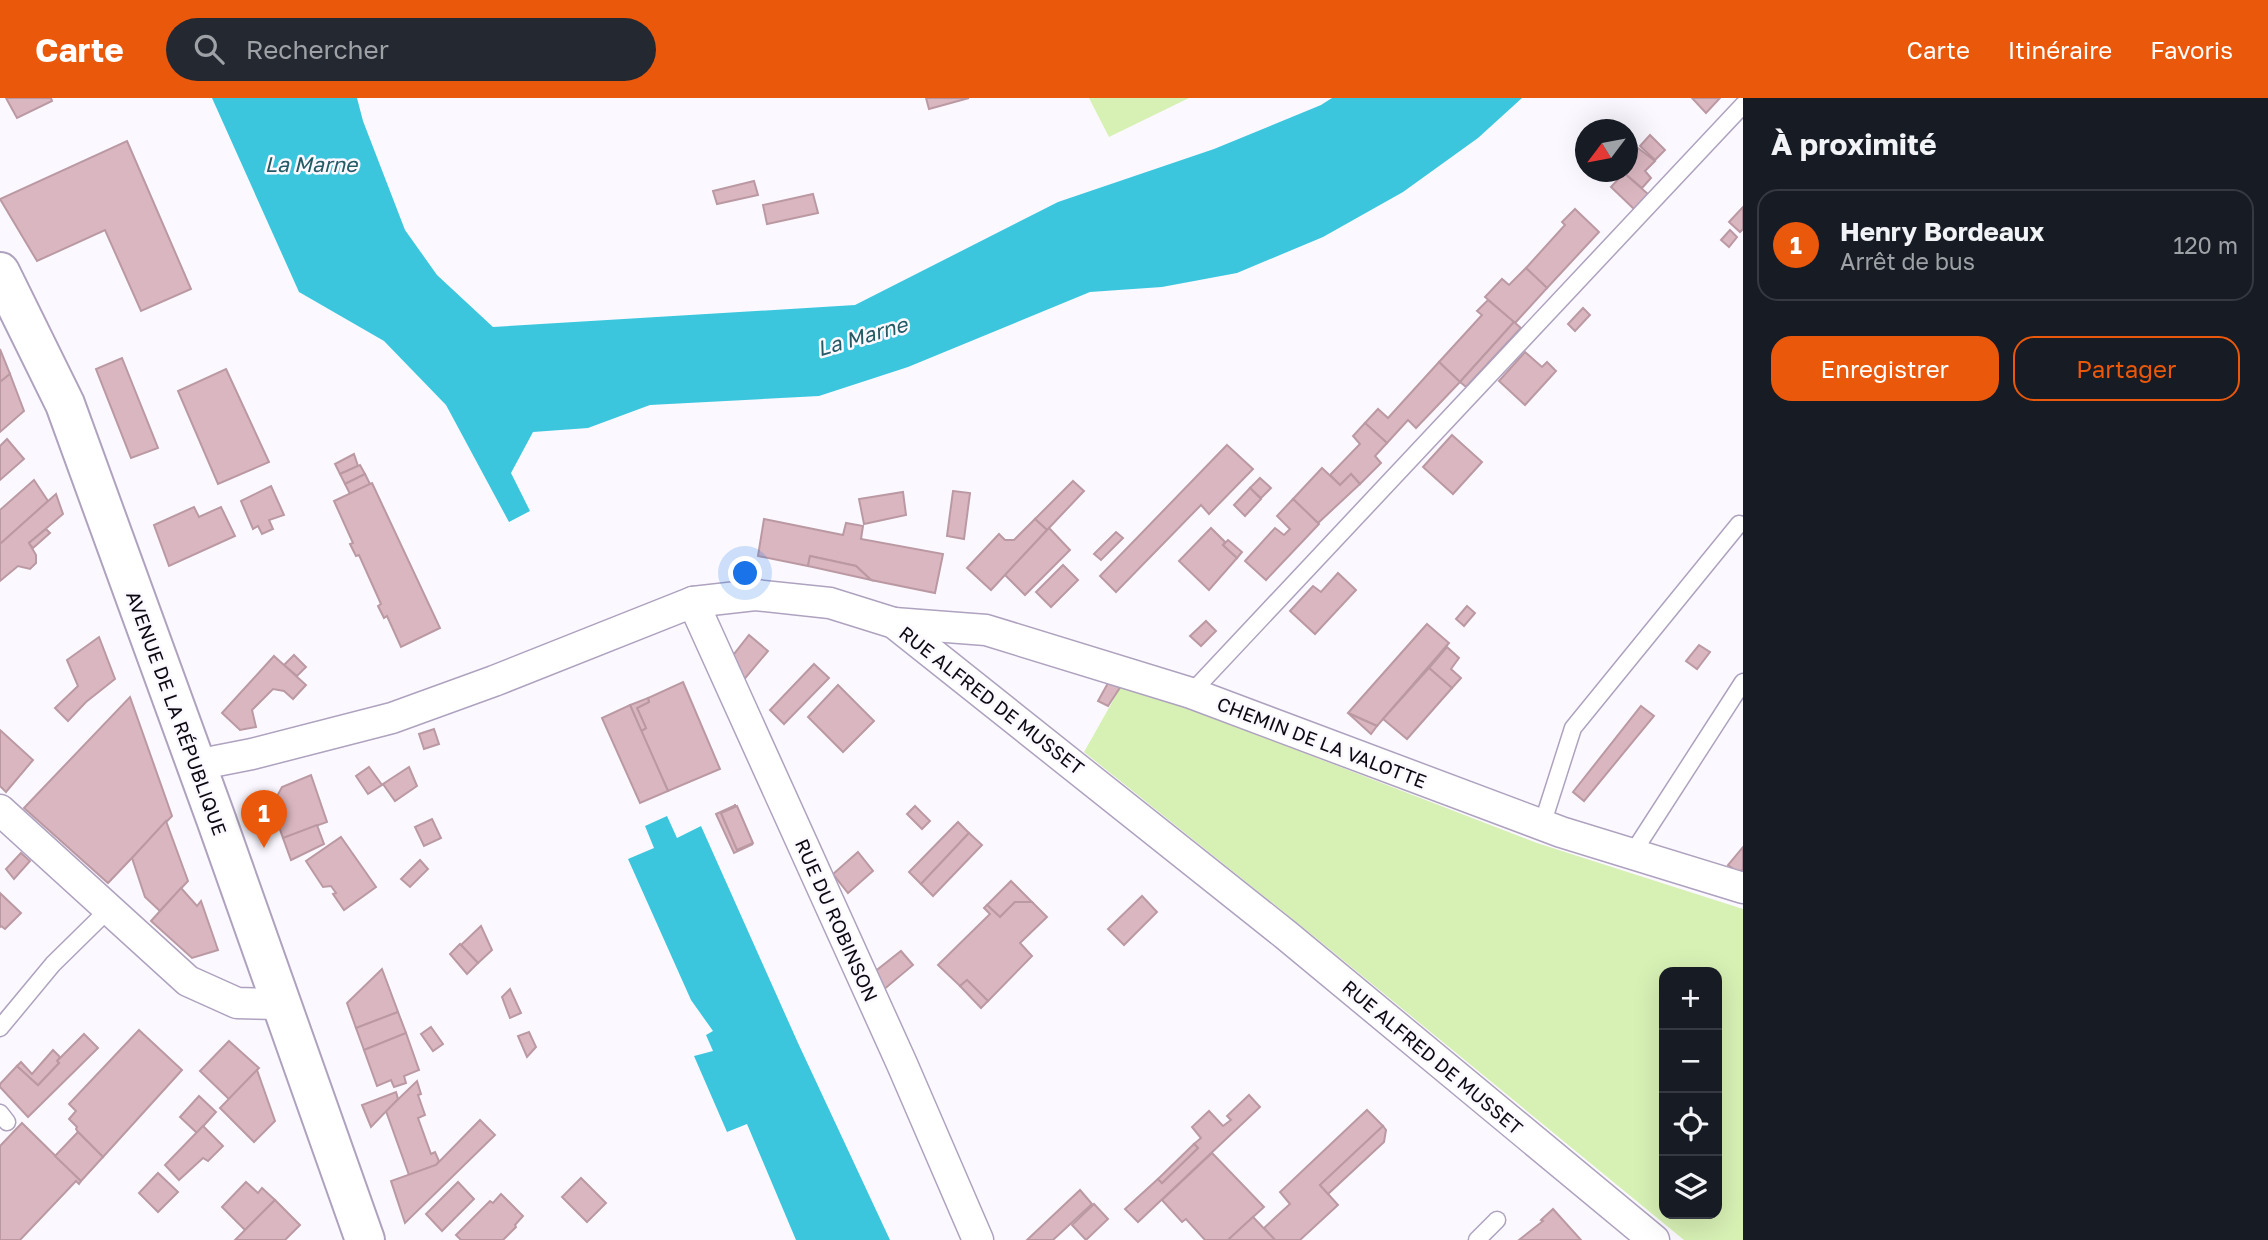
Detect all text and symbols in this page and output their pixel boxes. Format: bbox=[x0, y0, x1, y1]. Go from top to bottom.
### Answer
search box bbox=[166, 18, 656, 81]
text: Carte bbox=[35, 30, 124, 69]
icon: search bbox=[190, 30, 228, 68]
text: Rechercher bbox=[246, 34, 389, 65]
text: Carte bbox=[1907, 35, 1970, 64]
text: Itinéraire bbox=[2008, 35, 2112, 64]
text: Favoris bbox=[2150, 35, 2233, 64]
north arrow bbox=[1575, 119, 1638, 182]
text: À proximité bbox=[1771, 126, 1937, 162]
water label: La Marne bbox=[265, 151, 359, 177]
text: Henry Bordeaux bbox=[1840, 216, 2044, 247]
text: 1 bbox=[1790, 231, 1802, 259]
text: 120 m bbox=[2173, 231, 2238, 259]
text: Arrêt de bus bbox=[1840, 247, 1975, 275]
water label: La Marne bbox=[814, 310, 912, 361]
button: Enregistrer bbox=[1771, 336, 1999, 401]
button: Partager bbox=[2013, 336, 2240, 401]
your location bbox=[728, 556, 762, 590]
street label: AVENUE DE LA RÉPUBLIQUE bbox=[122, 588, 232, 838]
street label: RUE ALFRED DE MUSSET bbox=[895, 621, 1089, 779]
street label: CHEMIN DE LA VALOTTE bbox=[1214, 691, 1430, 793]
pin: 1 bbox=[241, 790, 287, 848]
street label: RUE DU ROBINSON bbox=[791, 835, 883, 1005]
map controls bbox=[1659, 967, 1722, 1219]
button: + bbox=[1659, 967, 1722, 1030]
street label: RUE ALFRED DE MUSSET bbox=[1338, 975, 1528, 1139]
button: − bbox=[1659, 1030, 1722, 1093]
button: locate bbox=[1659, 1093, 1722, 1156]
button: layers bbox=[1659, 1156, 1722, 1219]

